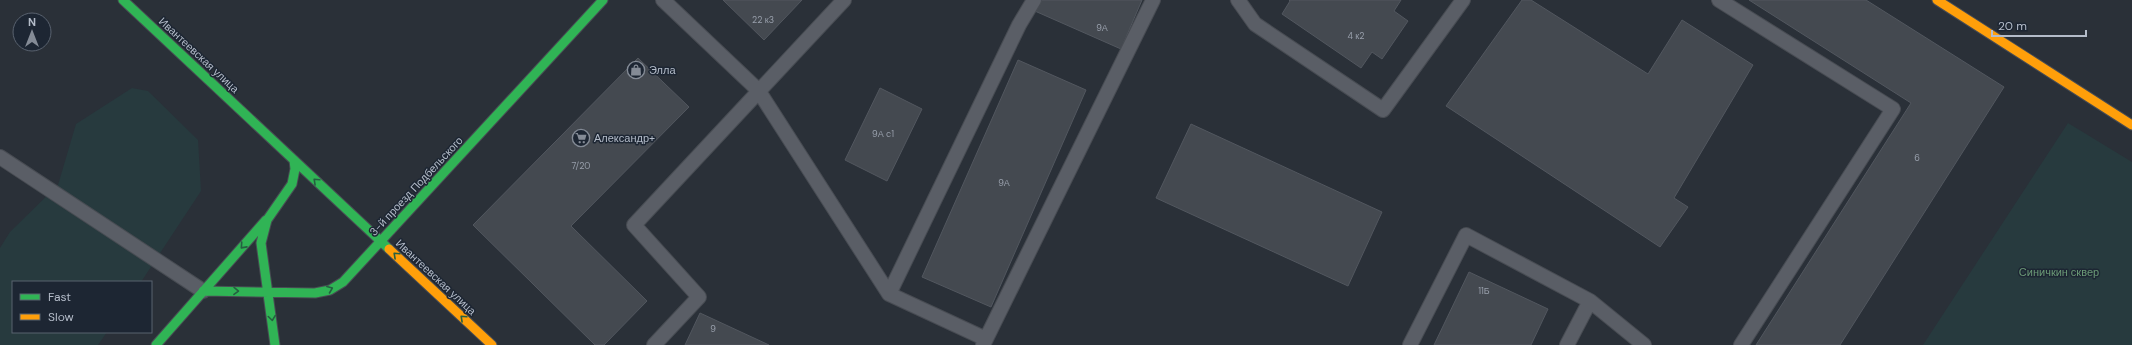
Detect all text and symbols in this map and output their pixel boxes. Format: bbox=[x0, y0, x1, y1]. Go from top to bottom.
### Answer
north arrow bbox=[12, 12, 52, 52]
scale bar bbox=[1992, 12, 2086, 38]
street label: Ивантеевская улица bbox=[156, 14, 243, 96]
house number: 22 к3 bbox=[752, 14, 774, 26]
text: N bbox=[28, 15, 36, 29]
text: 20 m bbox=[1998, 18, 2027, 34]
house number: 9А bbox=[1096, 22, 1108, 34]
house number: 4 к2 bbox=[1348, 30, 1364, 42]
shop icon: Элла bbox=[626, 60, 646, 80]
place label: Элла bbox=[649, 63, 676, 77]
supermarket icon: Александр+ bbox=[571, 128, 591, 148]
house number: 9А c1 bbox=[872, 128, 894, 140]
place label: Александр+ bbox=[594, 131, 655, 145]
street label: 3-й проезд Подбельского bbox=[366, 134, 466, 238]
house number: 6 bbox=[1914, 152, 1920, 164]
house number: 7/20 bbox=[572, 160, 590, 172]
house number: 9А bbox=[998, 177, 1010, 189]
one-way arrow bbox=[313, 178, 321, 186]
street label: Ивантеевская улица bbox=[393, 236, 480, 318]
one-way arrow bbox=[240, 241, 247, 249]
one-way arrow bbox=[393, 253, 401, 260]
park label: Синичкин сквер bbox=[2019, 265, 2099, 279]
legend bbox=[12, 281, 152, 333]
one-way arrow bbox=[326, 285, 333, 293]
house number: 11Б bbox=[1478, 285, 1490, 297]
one-way arrow bbox=[233, 287, 239, 295]
text: Fast bbox=[48, 289, 71, 305]
text: Slow bbox=[48, 309, 74, 325]
one-way arrow bbox=[267, 315, 276, 321]
one-way arrow bbox=[460, 316, 468, 323]
house number: 9 bbox=[710, 323, 716, 335]

